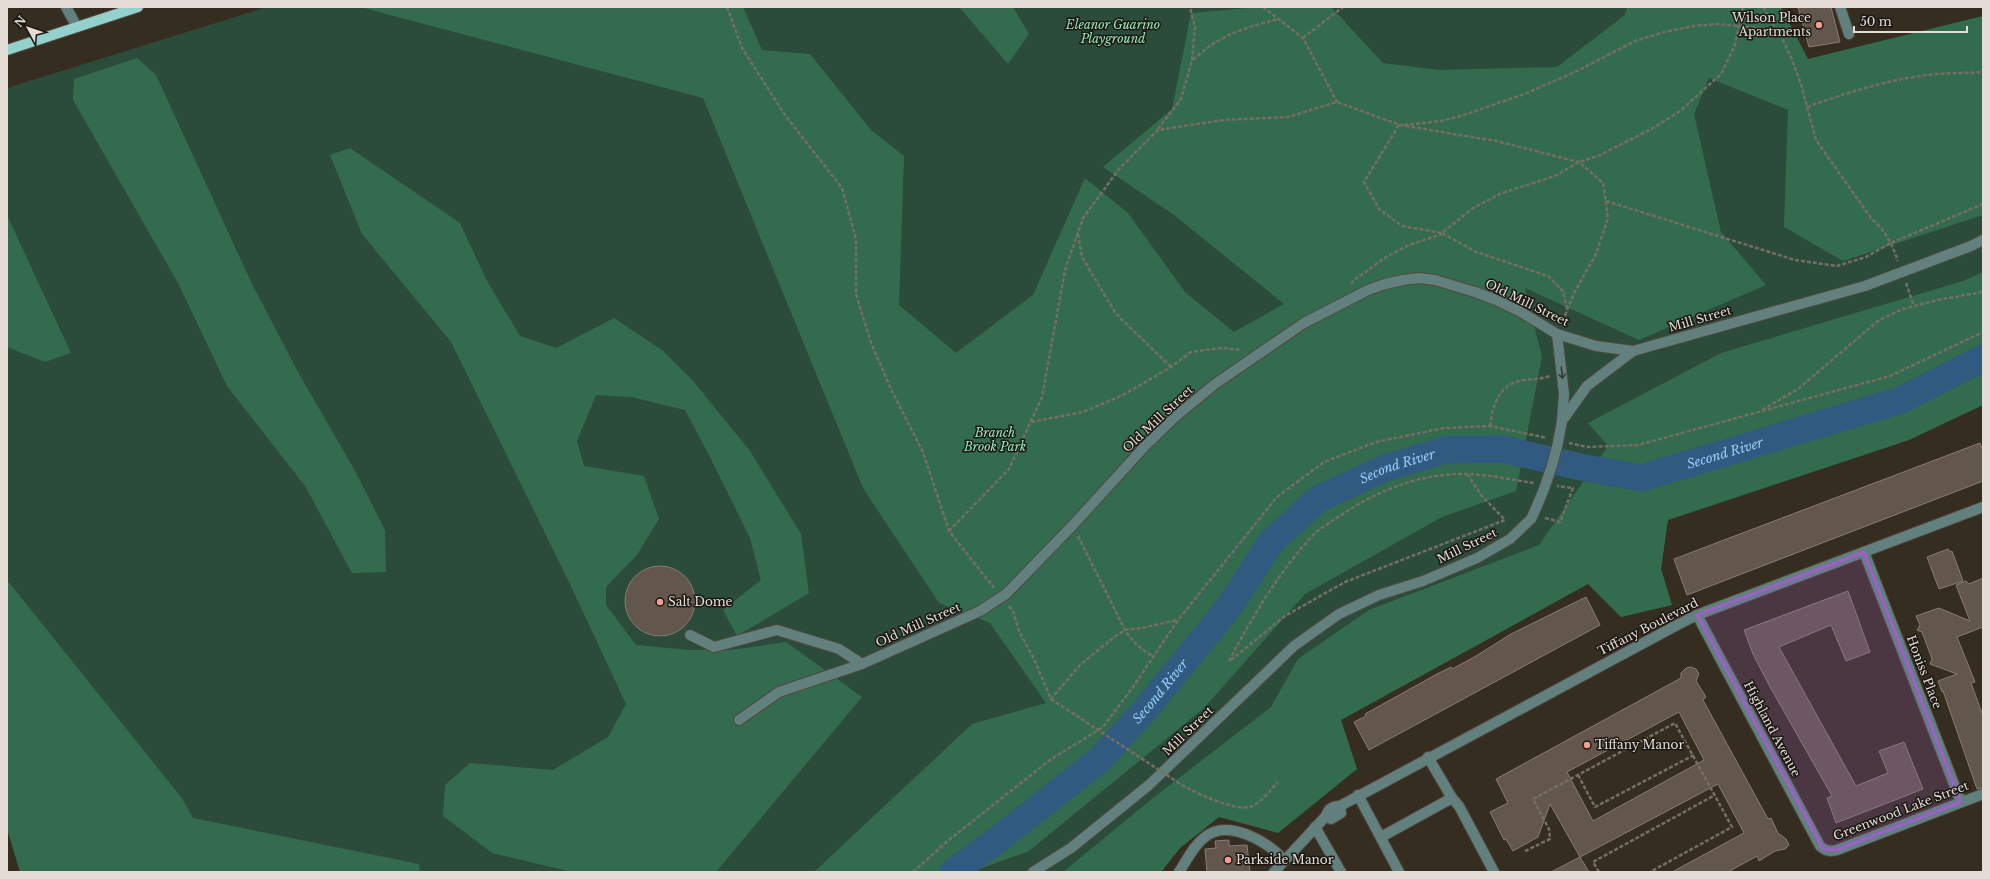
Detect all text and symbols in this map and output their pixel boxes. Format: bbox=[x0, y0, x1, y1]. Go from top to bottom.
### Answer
north arrow bbox=[8, 8, 48, 48]
scale bar bbox=[1854, 8, 1967, 34]
place label: Wilson Place Apartments bbox=[1731, 10, 1811, 39]
text: N bbox=[12, 13, 29, 30]
text: 50 m bbox=[1860, 14, 1892, 29]
park label: Eleanor Guarino Playground bbox=[1065, 17, 1160, 46]
marker: Wilson Place Apartments bbox=[1814, 20, 1824, 30]
street label: Old Mill Street bbox=[1483, 276, 1572, 329]
street label: Mill Street bbox=[1667, 302, 1733, 335]
one-way arrow bbox=[1558, 366, 1565, 379]
street label: Old Mill Street bbox=[1119, 382, 1196, 455]
park label: Branch Brook Park bbox=[963, 425, 1026, 454]
water label: Second River bbox=[1685, 434, 1766, 473]
water label: Second River bbox=[1357, 445, 1438, 488]
street label: Mill Street bbox=[1434, 524, 1499, 566]
place label: Salt Dome bbox=[668, 594, 733, 609]
street label: Tiffany Boulevard bbox=[1595, 595, 1701, 658]
marker: Salt Dome bbox=[655, 597, 665, 607]
street label: Old Mill Street bbox=[873, 599, 963, 650]
street label: Honiss Place bbox=[1904, 633, 1945, 711]
water label: Second River bbox=[1129, 655, 1193, 727]
street label: Highland Avenue bbox=[1741, 678, 1804, 779]
street label: Mill Street bbox=[1159, 703, 1216, 758]
place label: Tiffany Manor bbox=[1595, 737, 1684, 752]
marker: Tiffany Manor bbox=[1582, 740, 1592, 750]
street label: Greenwood Lake Street bbox=[1831, 778, 1971, 843]
place label: Parkside Manor bbox=[1236, 852, 1334, 867]
marker: Parkside Manor bbox=[1223, 855, 1233, 865]

